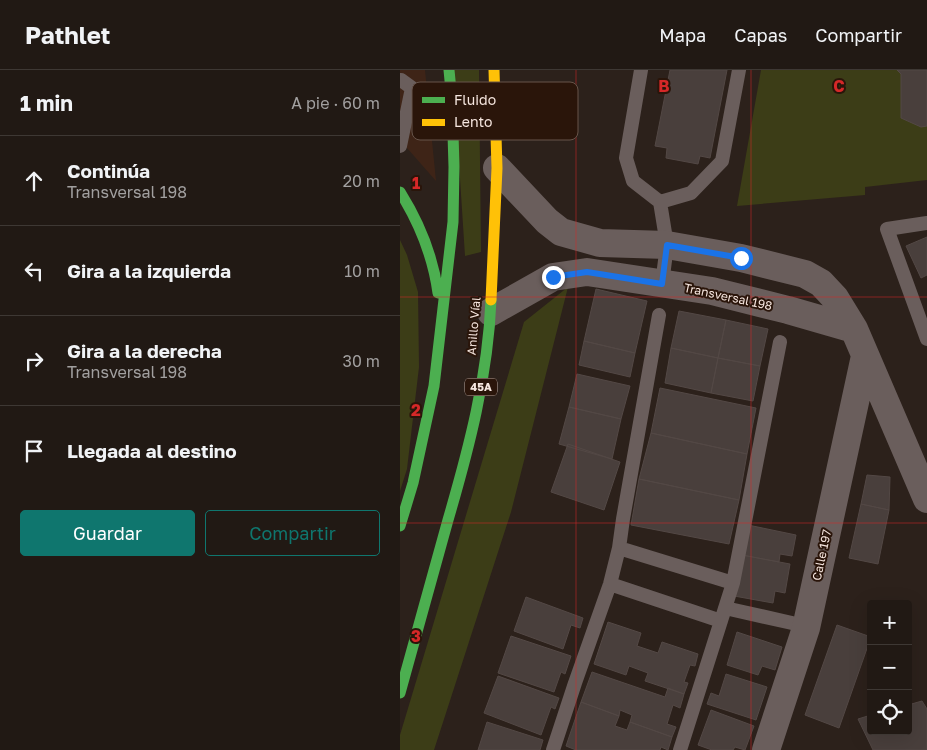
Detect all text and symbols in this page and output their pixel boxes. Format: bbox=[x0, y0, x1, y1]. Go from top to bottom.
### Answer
text: Pathlet bbox=[25, 20, 110, 49]
text: Mapa bbox=[659, 24, 706, 46]
text: Capas bbox=[734, 24, 787, 46]
text: Compartir bbox=[815, 24, 902, 46]
text: B bbox=[658, 76, 670, 96]
text: C bbox=[833, 76, 845, 96]
legend bbox=[412, 82, 578, 140]
text: 1 min bbox=[20, 90, 73, 116]
text: Fluido bbox=[454, 91, 496, 108]
text: A pie · 60 m bbox=[291, 93, 380, 113]
text: Lento bbox=[454, 113, 492, 130]
text: Continúa bbox=[67, 159, 150, 182]
icon: ahead bbox=[20, 167, 48, 195]
text: 20 m bbox=[343, 171, 380, 191]
text: 1 bbox=[412, 173, 420, 193]
text: Transversal 198 bbox=[67, 182, 187, 202]
route start bbox=[730, 247, 753, 270]
icon: left bbox=[20, 257, 48, 285]
text: Gira a la izquierda bbox=[67, 259, 231, 282]
text: 10 m bbox=[344, 261, 380, 281]
route end bbox=[542, 266, 565, 289]
street label: Transversal 198 bbox=[683, 280, 774, 313]
street label: Anillo Víal bbox=[463, 296, 484, 356]
text: Gira a la derecha bbox=[67, 339, 222, 362]
icon: right bbox=[20, 347, 48, 375]
text: 30 m bbox=[343, 351, 380, 371]
text: Transversal 198 bbox=[67, 362, 187, 382]
road number: 45A bbox=[465, 378, 497, 396]
text: 2 bbox=[411, 400, 421, 420]
icon: arrive bbox=[20, 437, 48, 465]
text: Llegada al destino bbox=[67, 439, 237, 462]
button: Guardar bbox=[20, 510, 195, 556]
button: Compartir bbox=[205, 510, 380, 556]
street label: Calle 197 bbox=[809, 528, 834, 582]
map controls bbox=[867, 600, 912, 735]
button: + bbox=[867, 600, 912, 645]
text: 3 bbox=[411, 626, 421, 646]
button: − bbox=[867, 645, 912, 690]
button: locate bbox=[867, 690, 912, 735]

